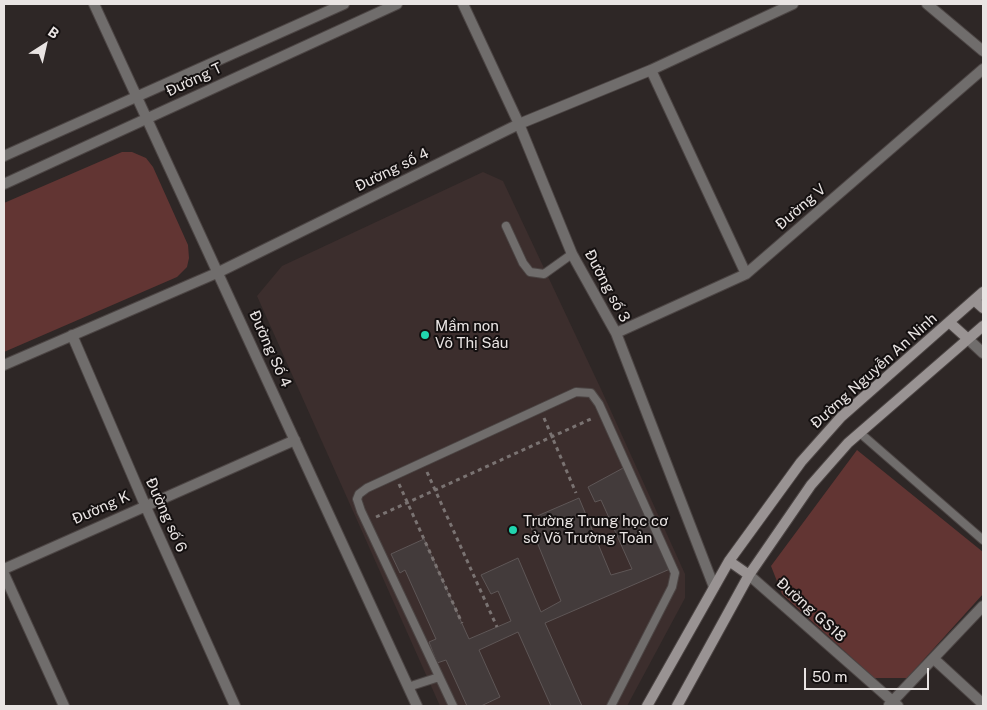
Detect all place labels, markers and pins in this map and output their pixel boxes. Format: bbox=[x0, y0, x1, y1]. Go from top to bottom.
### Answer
place label: Mầm non Võ Thị Sáu bbox=[435, 317, 508, 352]
marker: Mầm non Võ Thị Sáu bbox=[419, 329, 431, 341]
place label: Trường Trung học cơ sở Võ Trường Toản bbox=[523, 512, 668, 547]
marker: Trường Trung học cơ sở Võ Trường Toản bbox=[507, 524, 519, 536]

